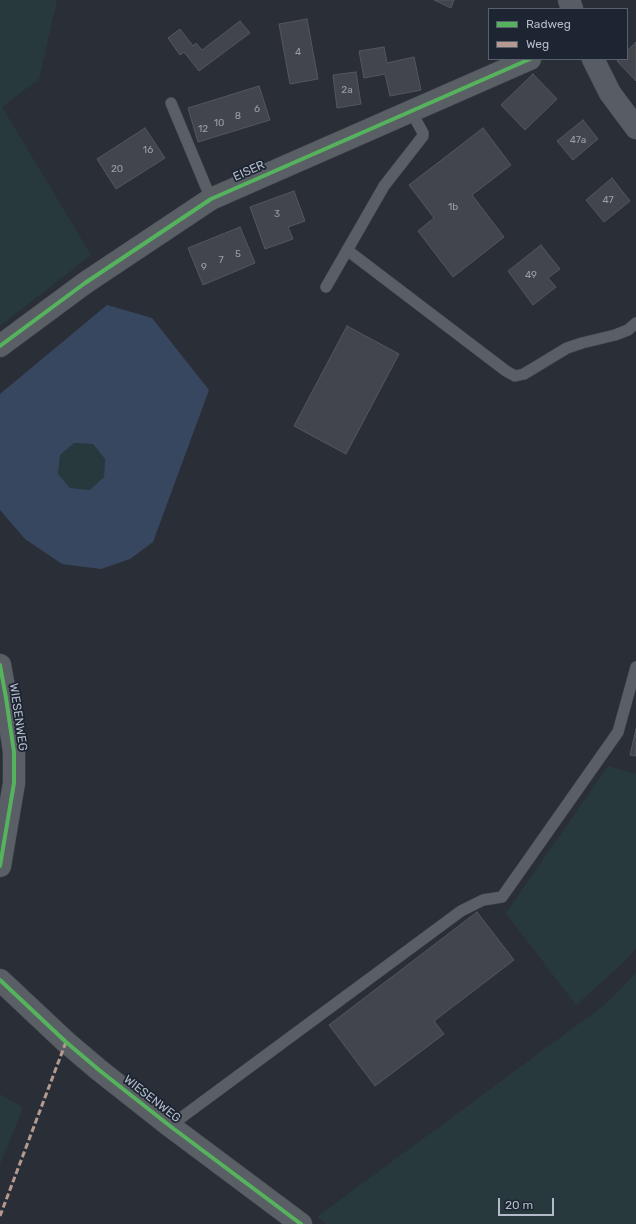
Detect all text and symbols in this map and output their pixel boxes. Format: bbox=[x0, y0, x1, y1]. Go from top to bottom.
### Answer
legend bbox=[488, 8, 628, 60]
text: Radweg bbox=[526, 17, 571, 31]
text: Weg bbox=[526, 37, 549, 51]
house number: 4 bbox=[295, 46, 301, 58]
house number: 2a bbox=[341, 84, 353, 96]
house number: 6 bbox=[254, 103, 260, 115]
house number: 8 bbox=[235, 110, 241, 122]
house number: 10 bbox=[214, 117, 224, 129]
house number: 12 bbox=[198, 123, 208, 135]
house number: 47a bbox=[570, 134, 586, 146]
house number: 16 bbox=[143, 144, 153, 156]
street label: EISER bbox=[231, 158, 267, 184]
house number: 20 bbox=[111, 163, 123, 175]
house number: 47 bbox=[602, 194, 614, 206]
house number: 1b bbox=[448, 201, 458, 213]
house number: 3 bbox=[274, 208, 280, 220]
house number: 5 bbox=[235, 248, 241, 260]
house number: 7 bbox=[218, 254, 224, 266]
house number: 9 bbox=[201, 261, 207, 273]
house number: 49 bbox=[525, 269, 537, 281]
street label: WIESENWEG bbox=[6, 682, 30, 752]
street label: WIESENWEG bbox=[121, 1072, 183, 1126]
scale bar bbox=[500, 1190, 556, 1216]
text: 20 m bbox=[505, 1198, 533, 1212]

